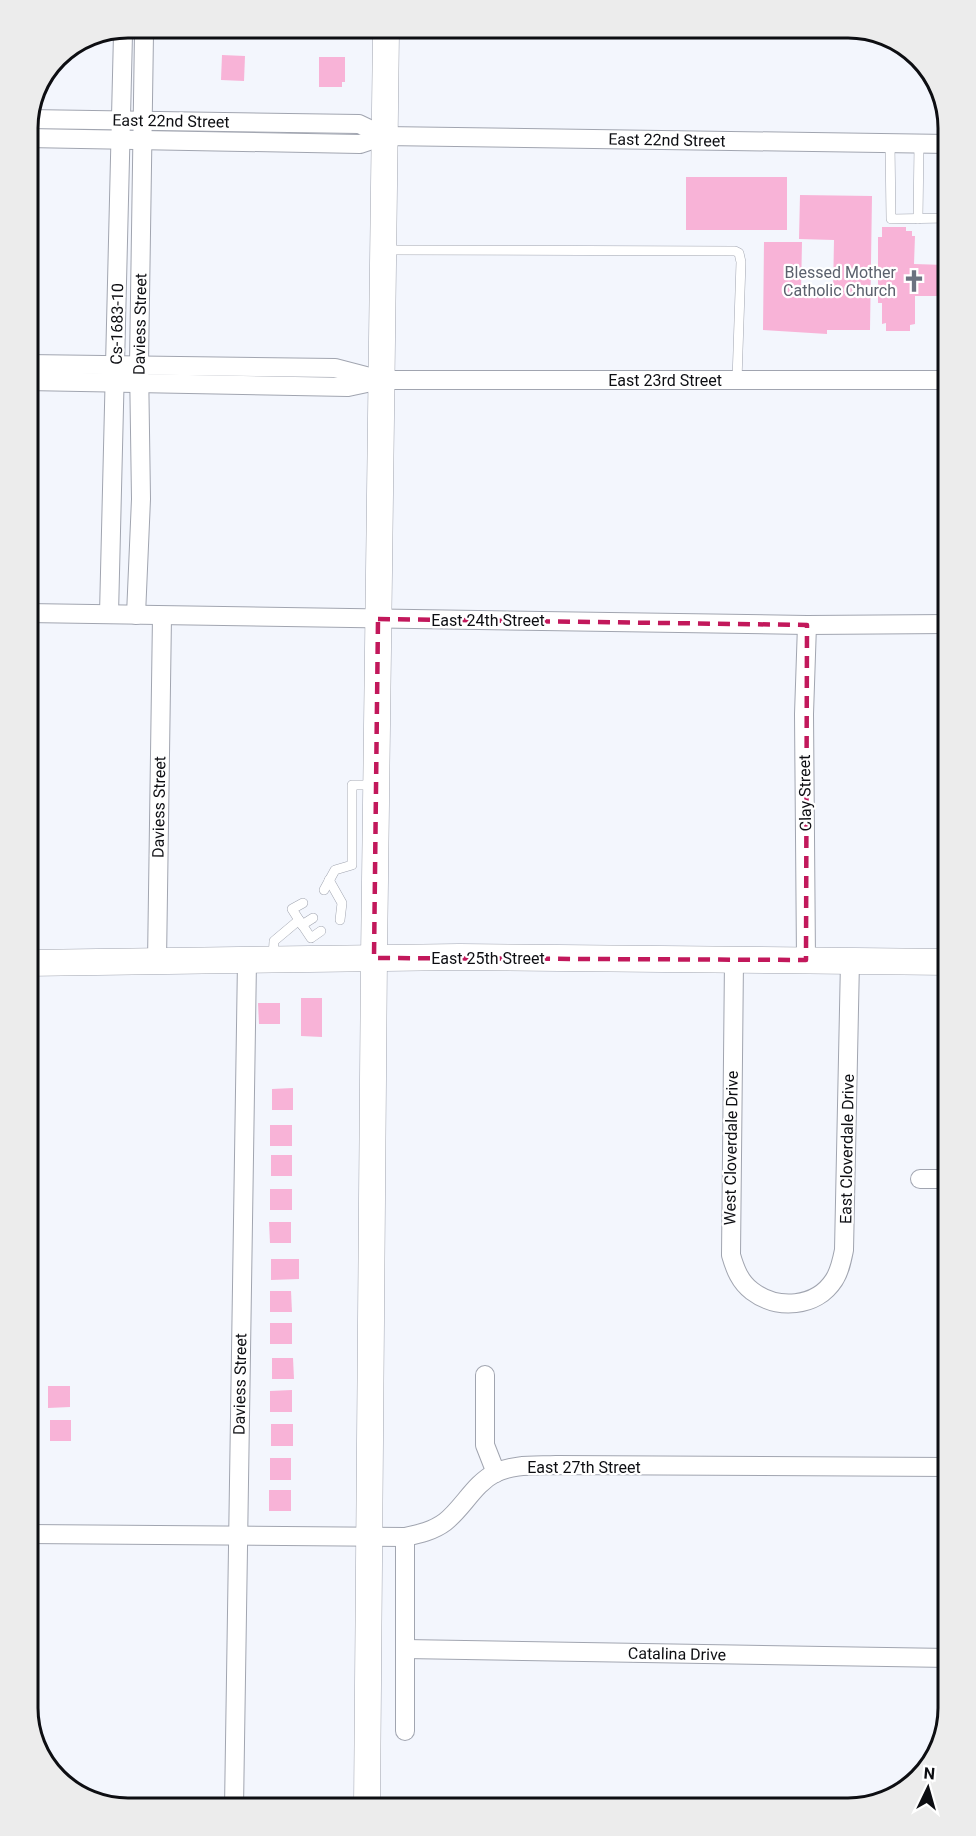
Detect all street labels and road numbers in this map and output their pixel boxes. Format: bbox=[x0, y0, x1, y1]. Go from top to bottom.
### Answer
street label: East 22nd Street bbox=[112, 110, 230, 132]
street label: East 22nd Street bbox=[608, 129, 726, 151]
street label: Daviess Street bbox=[130, 273, 150, 375]
street label: Cs-1683-10 bbox=[107, 283, 127, 365]
street label: East 23rd Street bbox=[608, 371, 722, 390]
street label: East 24th Street bbox=[431, 611, 545, 630]
street label: Clay Street bbox=[795, 755, 815, 831]
street label: Daviess Street bbox=[149, 756, 169, 858]
street label: East 25th Street bbox=[431, 949, 545, 968]
street label: West Cloverdale Drive bbox=[720, 1071, 742, 1225]
street label: East Cloverdale Drive bbox=[836, 1074, 858, 1224]
street label: Daviess Street bbox=[230, 1333, 250, 1435]
street label: East 27th Street bbox=[527, 1458, 641, 1477]
street label: Catalina Drive bbox=[628, 1644, 726, 1664]

